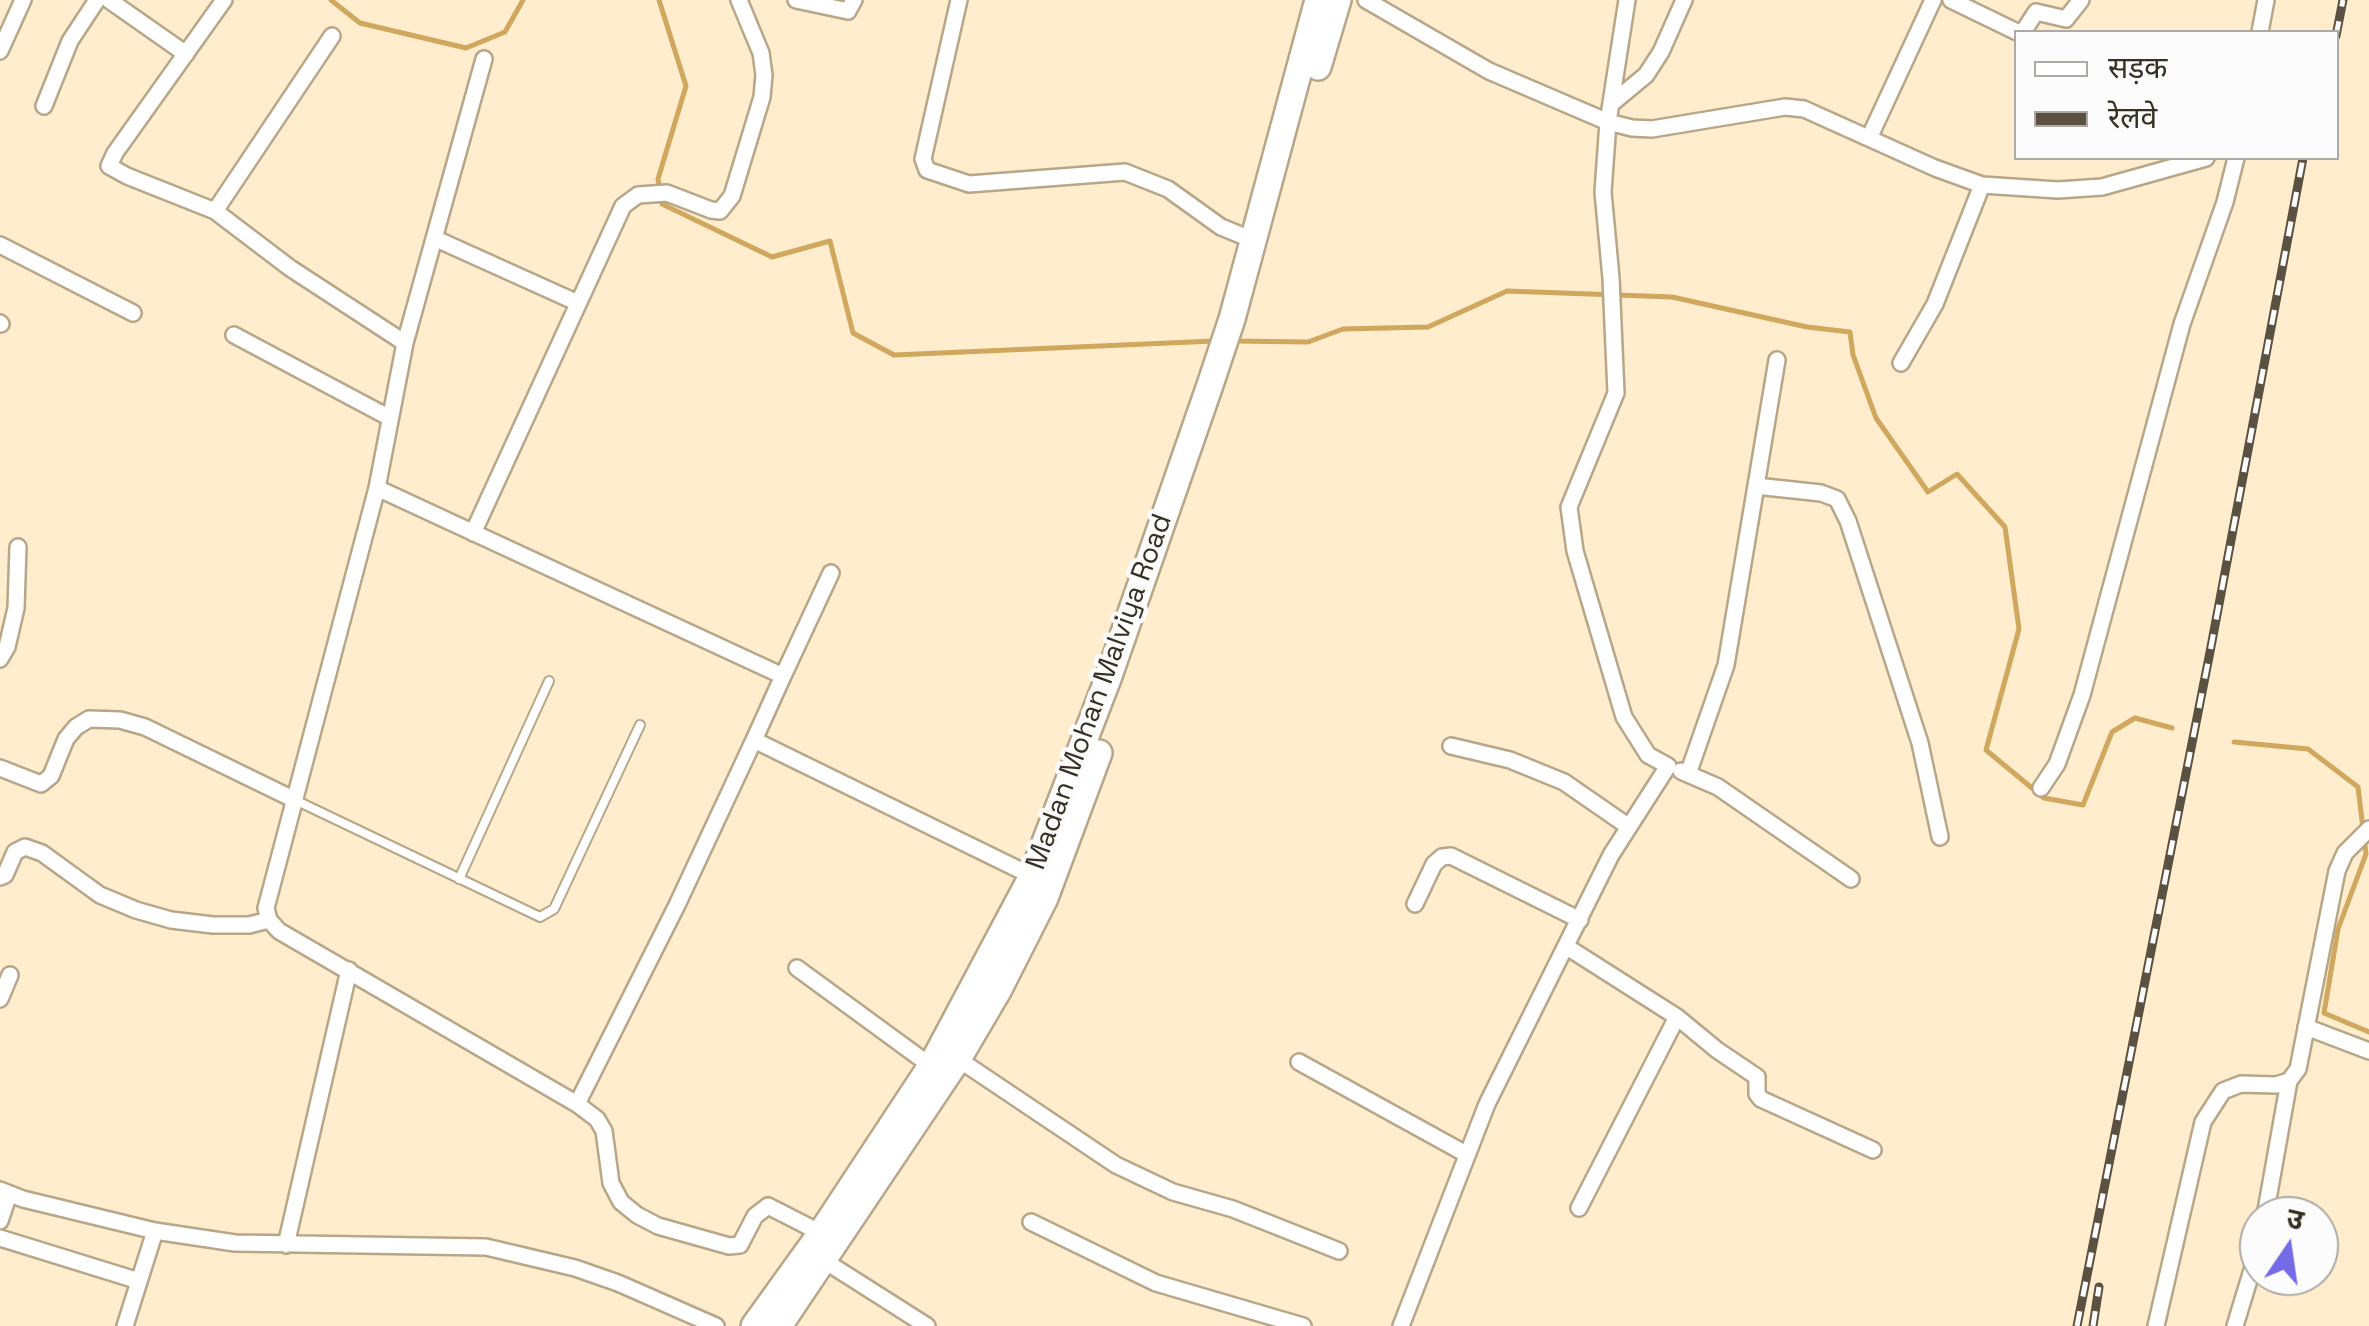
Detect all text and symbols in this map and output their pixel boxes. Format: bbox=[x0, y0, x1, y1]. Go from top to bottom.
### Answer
legend bbox=[2014, 30, 2339, 160]
text: सड़क bbox=[2108, 48, 2167, 87]
text: रेलवे bbox=[2108, 98, 2157, 137]
street label: Madan Mohan Malviya Road bbox=[1020, 510, 1180, 874]
north arrow bbox=[2239, 1196, 2339, 1296]
text: उ bbox=[2283, 1199, 2307, 1238]

